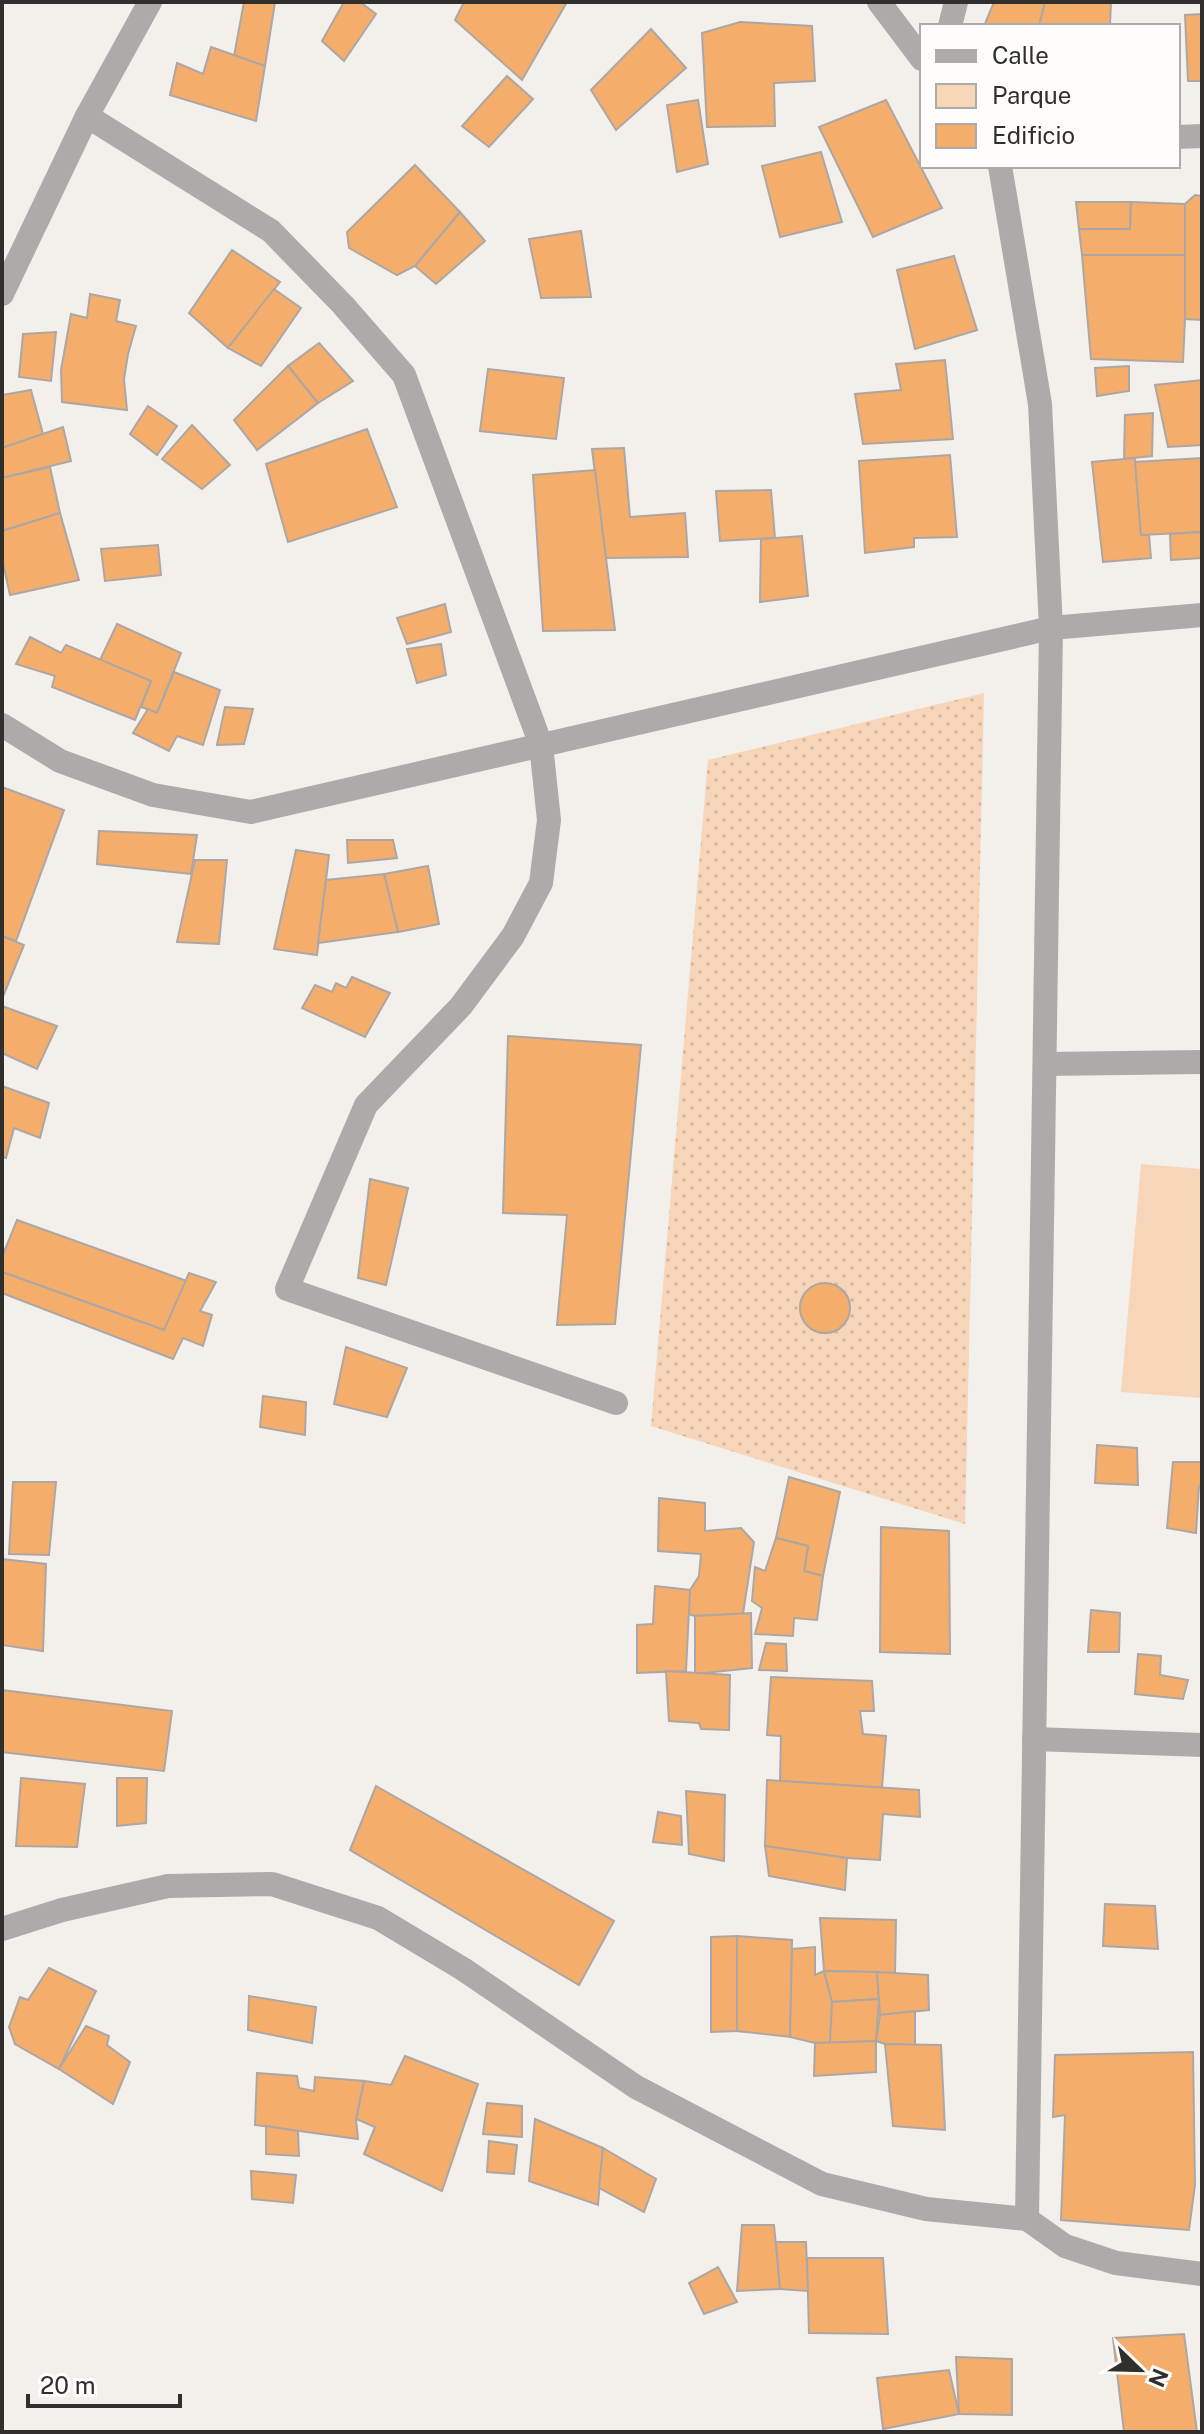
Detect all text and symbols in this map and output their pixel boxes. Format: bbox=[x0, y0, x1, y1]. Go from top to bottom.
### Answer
legend bbox=[920, 24, 1180, 168]
text: Calle bbox=[992, 41, 1049, 69]
text: Parque bbox=[992, 81, 1071, 109]
text: Edificio bbox=[992, 121, 1075, 149]
north arrow bbox=[1100, 2330, 1180, 2410]
scale bar bbox=[28, 2358, 180, 2408]
text: N bbox=[1143, 2365, 1174, 2391]
text: 20 m bbox=[40, 2371, 96, 2399]

